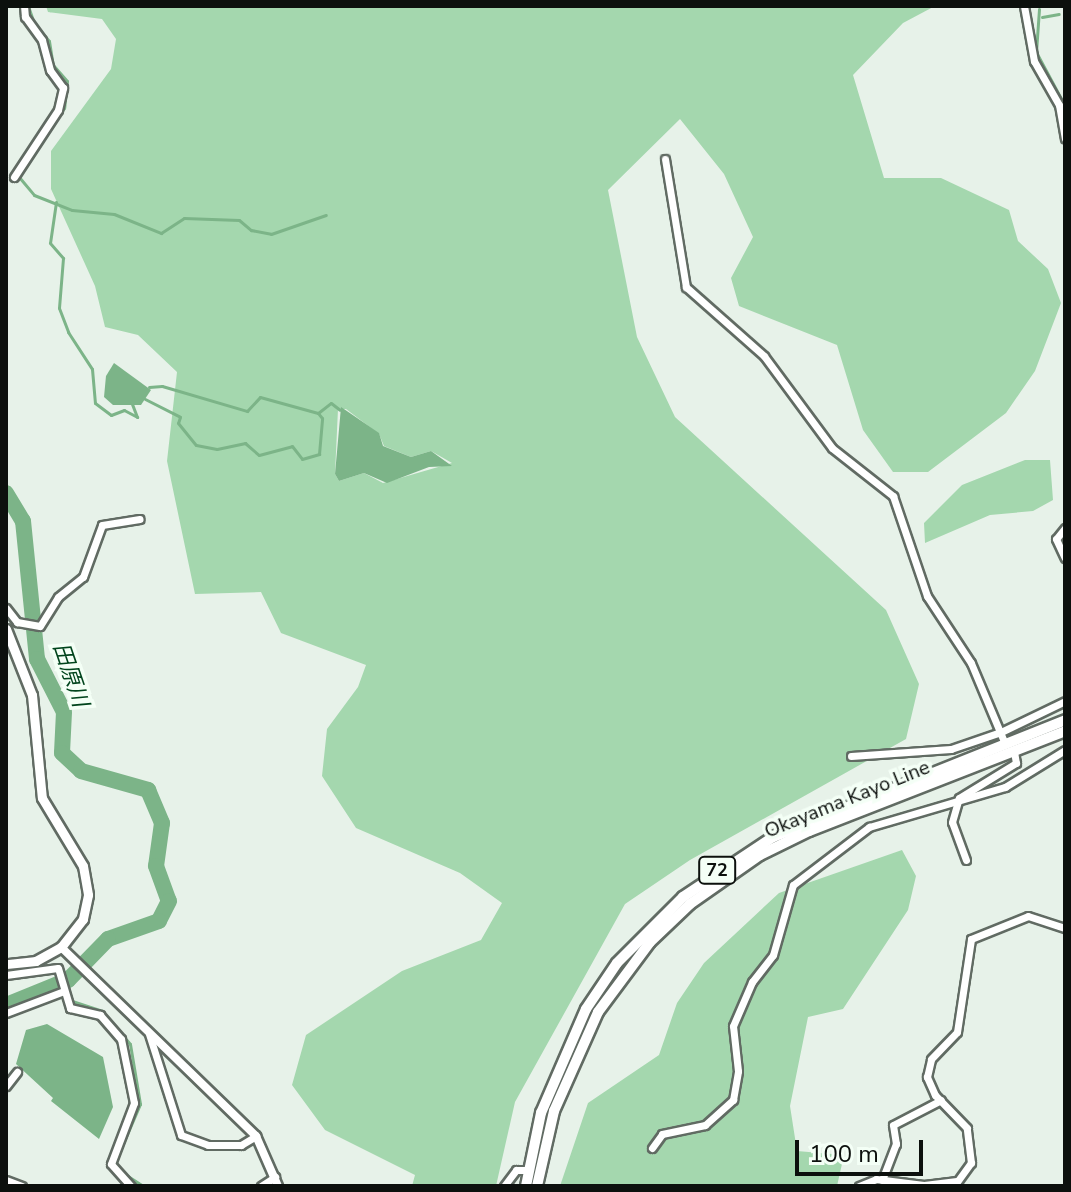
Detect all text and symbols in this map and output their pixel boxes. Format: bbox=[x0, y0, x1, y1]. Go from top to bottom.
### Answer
water label: 田原川 bbox=[47, 640, 93, 710]
street label: Okayama Kayo Line bbox=[761, 755, 933, 843]
road number: 72 bbox=[697, 856, 737, 884]
scale bar bbox=[799, 1124, 927, 1174]
text: 100 m bbox=[809, 1138, 879, 1170]

